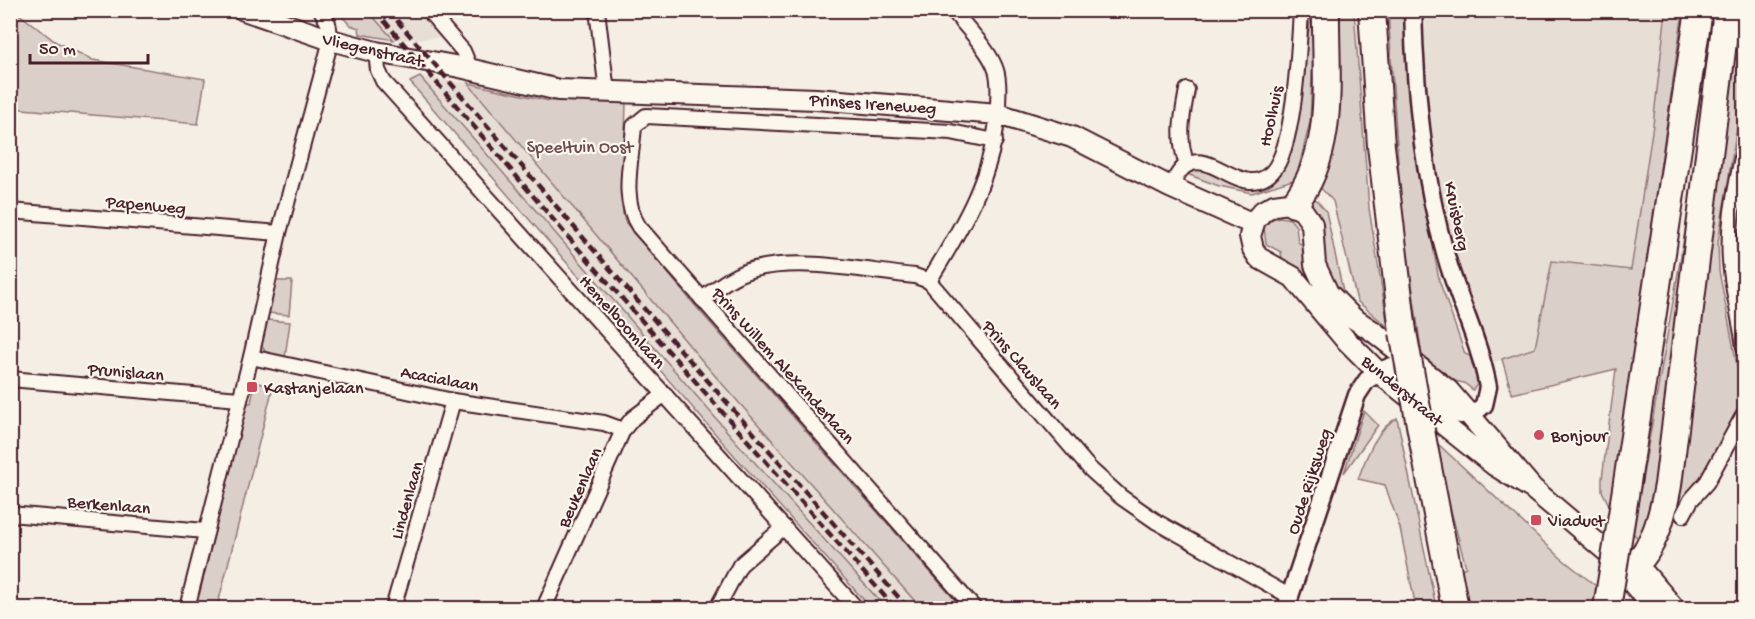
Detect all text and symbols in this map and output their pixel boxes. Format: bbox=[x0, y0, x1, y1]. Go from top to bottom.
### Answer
scale bar bbox=[30, 27, 148, 65]
street label: Vliegenstraat bbox=[319, 29, 427, 74]
text: 50 m bbox=[39, 40, 76, 61]
street label: Hoolhuis bbox=[1256, 83, 1289, 149]
street label: Prinses Ireneweg bbox=[808, 91, 937, 120]
park label: Speeltuin Oost bbox=[527, 138, 635, 159]
street label: Kruisberg bbox=[1438, 180, 1473, 253]
street label: Papenweg bbox=[104, 192, 187, 220]
street label: Hemelboomlaan bbox=[573, 271, 669, 374]
street label: Prins Willem Alexanderlaan bbox=[706, 283, 858, 450]
street label: Prins Clauslaan bbox=[976, 316, 1066, 415]
street label: Bunderstraat bbox=[1356, 351, 1448, 433]
street label: Prunislaan bbox=[86, 360, 165, 387]
street label: Acacialaan bbox=[399, 363, 481, 398]
place label: Kastanjelaan bbox=[264, 379, 364, 400]
marker: Kastanjelaan bbox=[245, 380, 259, 394]
street label: Oude Rijksweg bbox=[1283, 426, 1337, 537]
place label: Bonjour bbox=[1550, 427, 1609, 448]
marker: Bonjour bbox=[1532, 428, 1546, 442]
street label: Beukenlaan bbox=[554, 444, 608, 532]
street label: Lindenlaan bbox=[387, 459, 430, 542]
street label: Berkenlaan bbox=[65, 492, 152, 521]
place label: Viaduct bbox=[1547, 512, 1606, 533]
marker: Viaduct bbox=[1529, 513, 1543, 527]

